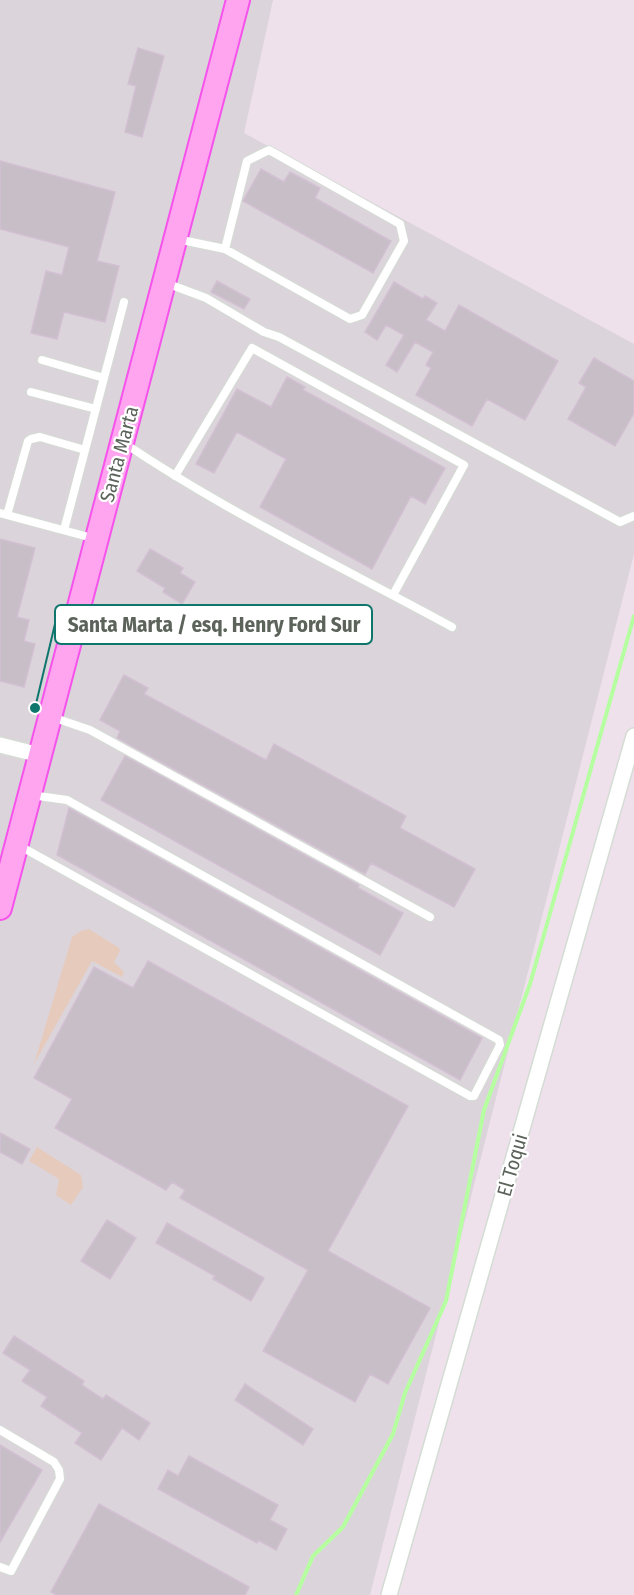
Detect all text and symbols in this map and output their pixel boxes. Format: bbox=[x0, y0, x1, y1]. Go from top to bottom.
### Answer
street label: Santa Marta bbox=[95, 403, 143, 505]
callout: Santa Marta / esq. Henry Ford Sur bbox=[55, 605, 372, 644]
text: Santa Marta / esq. Henry Ford Sur bbox=[68, 612, 361, 638]
street label: El Toqui bbox=[492, 1131, 532, 1199]

